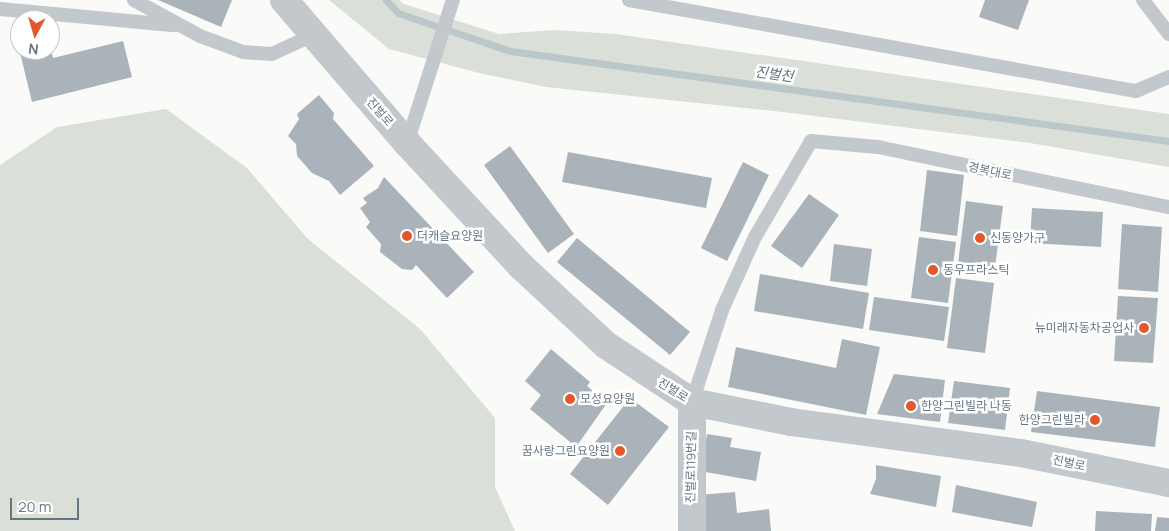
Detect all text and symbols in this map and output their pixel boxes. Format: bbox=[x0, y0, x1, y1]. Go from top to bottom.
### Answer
north arrow bbox=[10, 10, 60, 60]
text: N bbox=[27, 39, 39, 59]
water label: 진벌천 bbox=[754, 63, 794, 85]
street label: 진벌로 bbox=[364, 95, 396, 129]
street label: 경복대로 bbox=[967, 159, 1013, 183]
place label: 더캐슬요양원 bbox=[417, 229, 483, 243]
marker: 더캐슬요양원 bbox=[401, 230, 413, 242]
place label: 신동양가구 bbox=[990, 231, 1045, 245]
marker: 신동양가구 bbox=[974, 232, 986, 244]
place label: 동우프라스틱 bbox=[943, 263, 1009, 277]
marker: 동우프라스틱 bbox=[927, 264, 939, 276]
place label: 뉴미래자동차공업사 bbox=[1035, 321, 1134, 335]
marker: 뉴미래자동차공업사 bbox=[1138, 322, 1150, 334]
street label: 진벌로 bbox=[655, 375, 691, 405]
place label: 모성요양원 bbox=[580, 392, 635, 406]
marker: 모성요양원 bbox=[564, 393, 576, 405]
place label: 한양그린빌라 나동 bbox=[921, 399, 1012, 413]
marker: 한양그린빌라 나동 bbox=[905, 400, 917, 412]
place label: 한양그린빌라 bbox=[1019, 413, 1085, 427]
marker: 한양그린빌라 bbox=[1089, 414, 1101, 426]
street label: 진벌로119번길 bbox=[683, 431, 699, 503]
place label: 꿈사랑그린요양원 bbox=[522, 444, 610, 458]
marker: 꿈사랑그린요양원 bbox=[614, 445, 626, 457]
street label: 진벌로 bbox=[1051, 453, 1087, 473]
scale bar bbox=[12, 488, 81, 520]
text: 20 m bbox=[18, 496, 51, 517]

